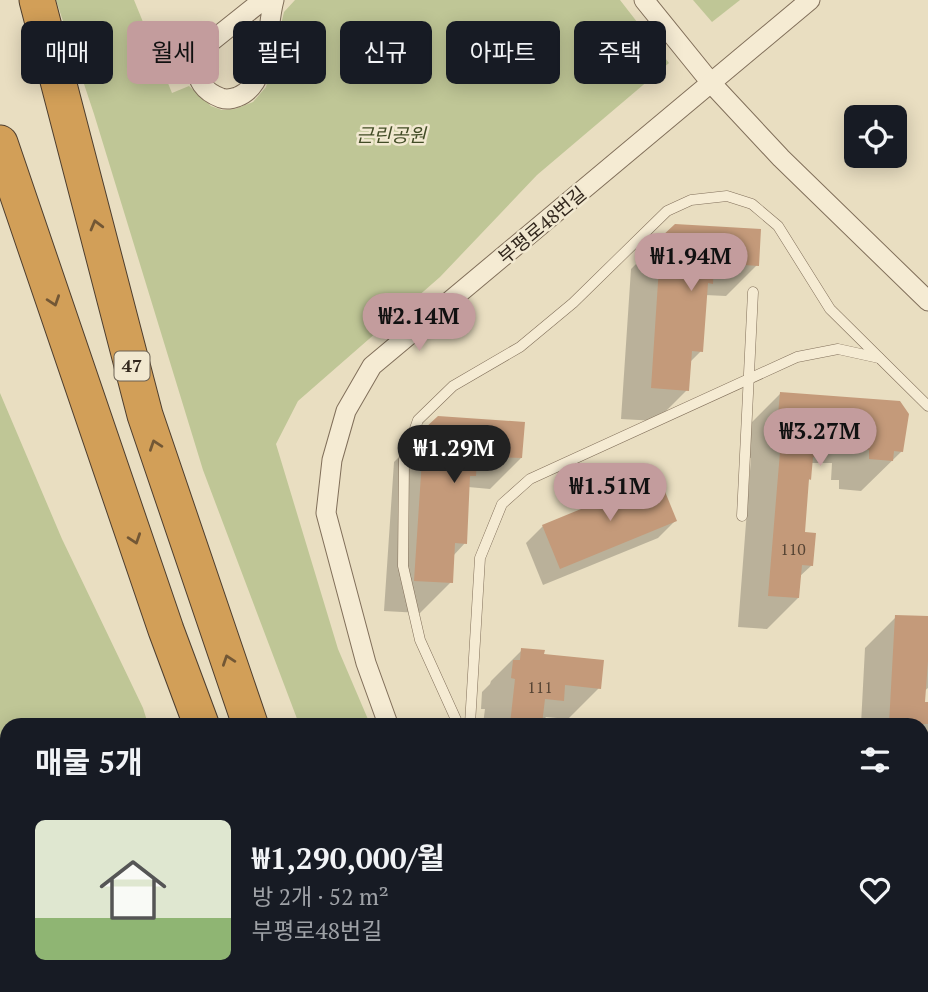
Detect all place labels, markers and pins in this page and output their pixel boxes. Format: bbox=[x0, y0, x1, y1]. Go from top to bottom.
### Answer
pin: ₩1.94M bbox=[634, 233, 748, 293]
pin: ₩2.14M bbox=[362, 294, 476, 353]
pin: ₩3.27M bbox=[763, 408, 877, 468]
pin: ₩1.29M bbox=[397, 426, 511, 485]
pin: ₩1.51M bbox=[553, 463, 667, 523]

